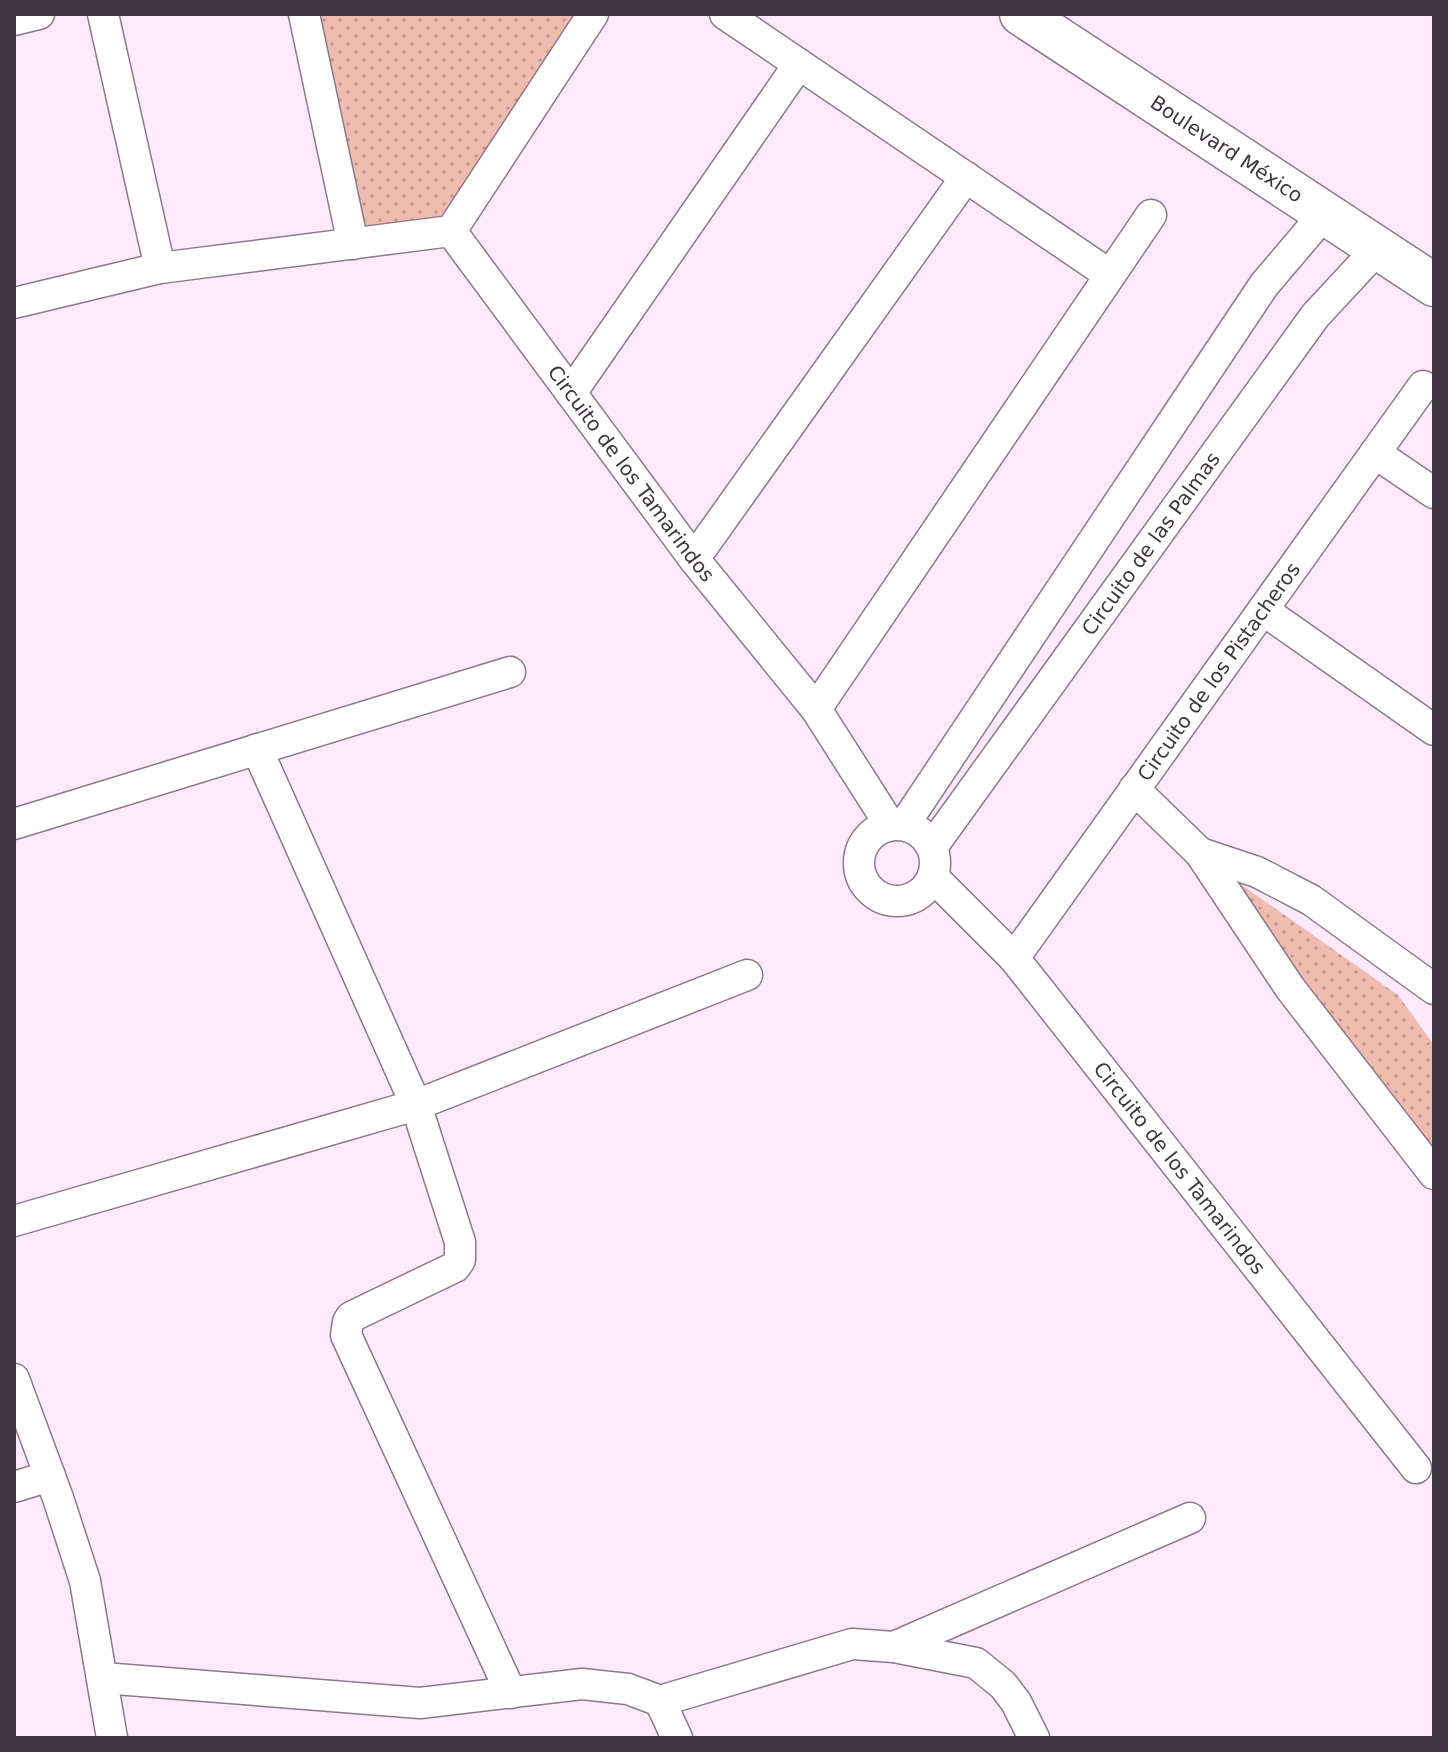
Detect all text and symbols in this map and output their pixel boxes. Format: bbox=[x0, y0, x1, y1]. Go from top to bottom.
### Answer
street label: Boulevard México bbox=[1146, 90, 1307, 208]
street label: Circuito de los Tamarindos bbox=[543, 361, 720, 586]
street label: Circuito de las Palmas bbox=[1077, 447, 1225, 640]
street label: Circuito de los Pistacheros bbox=[1132, 558, 1305, 786]
street label: Circuito de los Tamarindos bbox=[1088, 1057, 1271, 1279]

